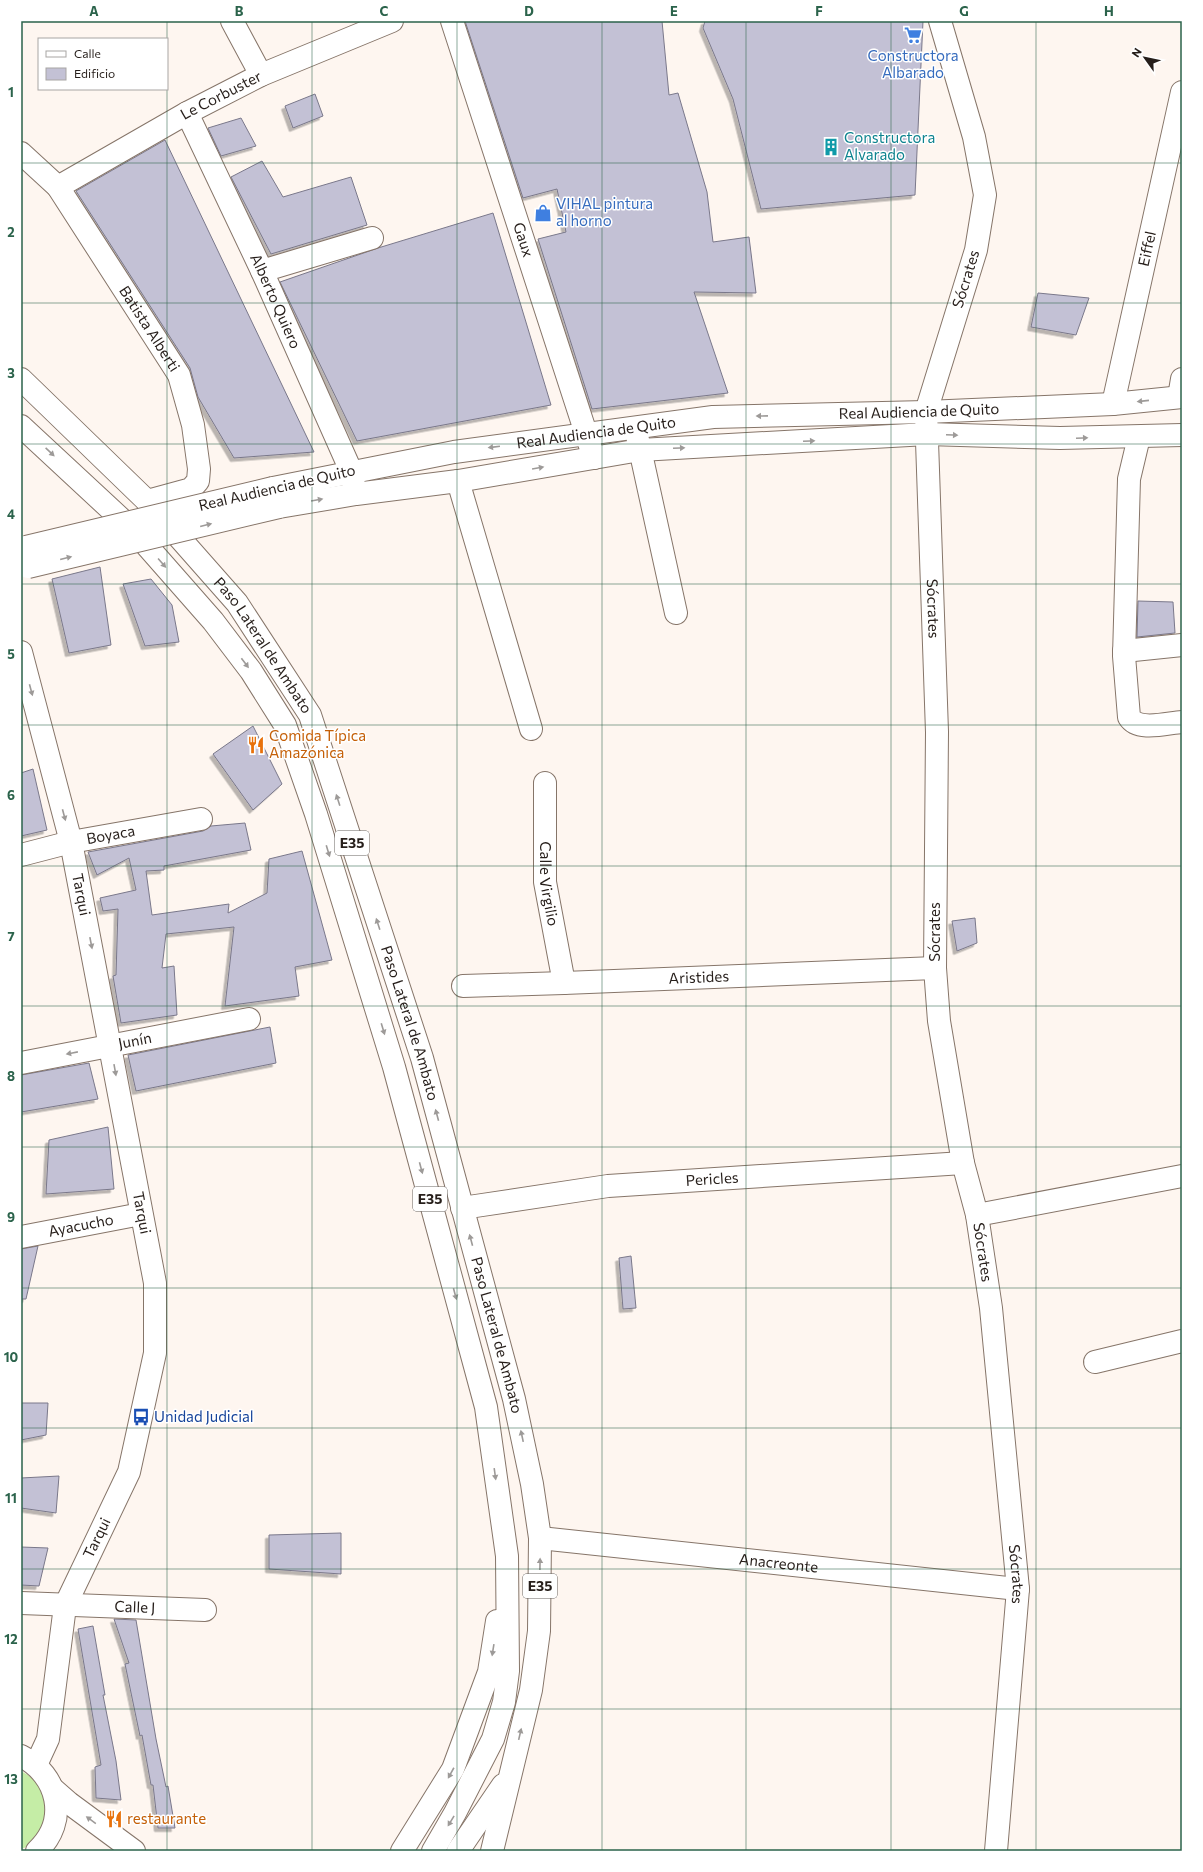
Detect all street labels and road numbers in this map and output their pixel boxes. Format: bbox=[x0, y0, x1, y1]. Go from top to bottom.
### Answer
street label: Le Corbuster bbox=[177, 66, 264, 123]
street label: Gaux bbox=[510, 220, 538, 259]
street label: Eiffel bbox=[1134, 229, 1159, 268]
street label: Sócrates bbox=[948, 247, 982, 310]
street label: Alberto Quiero bbox=[247, 251, 305, 351]
street label: Batista Alberti bbox=[116, 282, 184, 375]
street label: Real Audiencia de Quito bbox=[838, 399, 1000, 422]
street label: Real Audiencia de Quito bbox=[515, 412, 677, 451]
street label: Real Audiencia de Quito bbox=[197, 460, 357, 514]
street label: Paso Lateral de Ambato bbox=[210, 573, 317, 717]
street label: Sócrates bbox=[924, 579, 944, 639]
street label: Boyaca bbox=[85, 821, 136, 847]
road number: E35 bbox=[335, 831, 369, 855]
street label: Calle Virgilio bbox=[536, 841, 563, 927]
street label: Tarqui bbox=[69, 872, 95, 917]
street label: Sócrates bbox=[925, 902, 943, 962]
street label: Paso Lateral de Ambato bbox=[378, 943, 443, 1102]
street label: Aristides bbox=[668, 966, 730, 987]
street label: Junín bbox=[116, 1028, 153, 1052]
street label: Pericles bbox=[685, 1168, 739, 1189]
road number: E35 bbox=[413, 1187, 447, 1211]
street label: Tarqui bbox=[130, 1190, 155, 1235]
street label: Ayacucho bbox=[47, 1209, 115, 1240]
street label: Sócrates bbox=[970, 1221, 997, 1283]
street label: Paso Lateral de Ambato bbox=[468, 1255, 527, 1415]
street label: Tarqui bbox=[79, 1514, 114, 1561]
street label: Sócrates bbox=[1006, 1544, 1028, 1605]
street label: Anacreonte bbox=[738, 1549, 819, 1576]
road number: E35 bbox=[523, 1574, 557, 1598]
street label: Calle J bbox=[114, 1597, 156, 1616]

